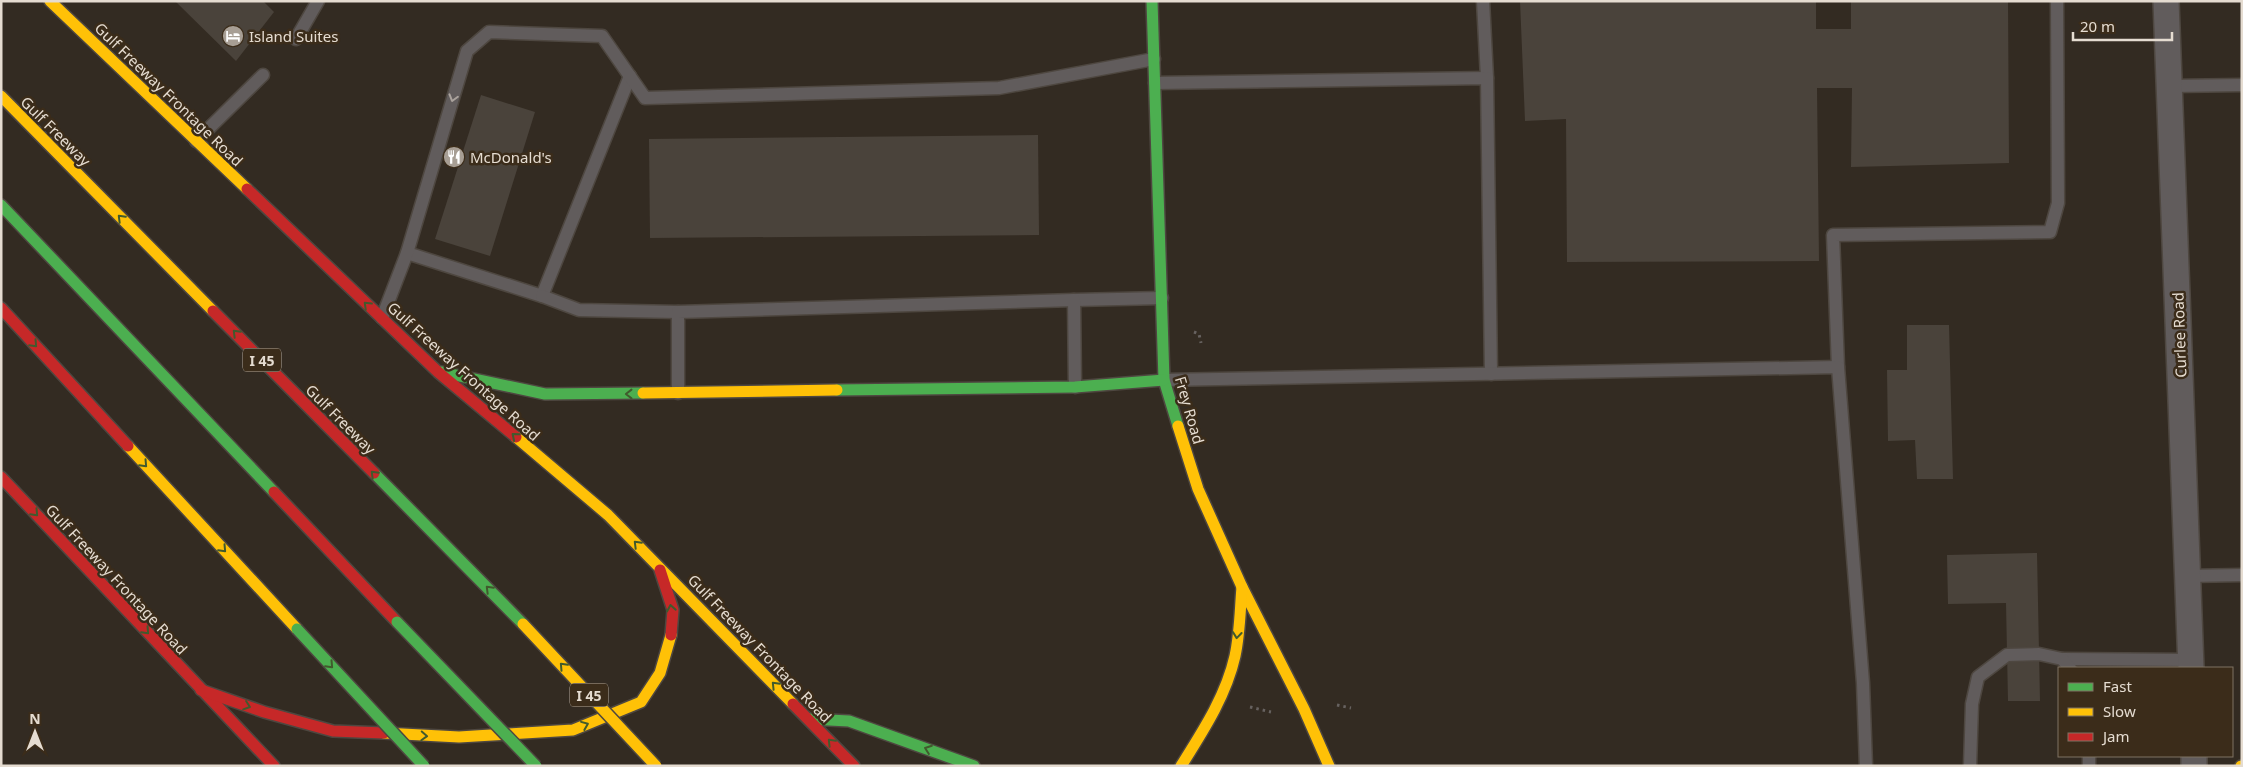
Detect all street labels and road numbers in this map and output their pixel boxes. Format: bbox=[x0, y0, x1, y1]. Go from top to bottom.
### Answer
street label: Gulf Freeway Frontage Road bbox=[91, 18, 247, 170]
street label: Gulf Freeway bbox=[17, 92, 96, 171]
street label: Curlee Road bbox=[2168, 292, 2190, 378]
street label: Gulf Freeway Frontage Road bbox=[383, 297, 545, 445]
road number: I 45 bbox=[243, 348, 281, 372]
street label: Frey Road bbox=[1171, 374, 1209, 446]
street label: Gulf Freeway bbox=[302, 380, 381, 459]
street label: Gulf Freeway Frontage Road bbox=[42, 500, 192, 658]
street label: Gulf Freeway Frontage Road bbox=[684, 570, 836, 726]
road number: I 45 bbox=[570, 684, 608, 706]

